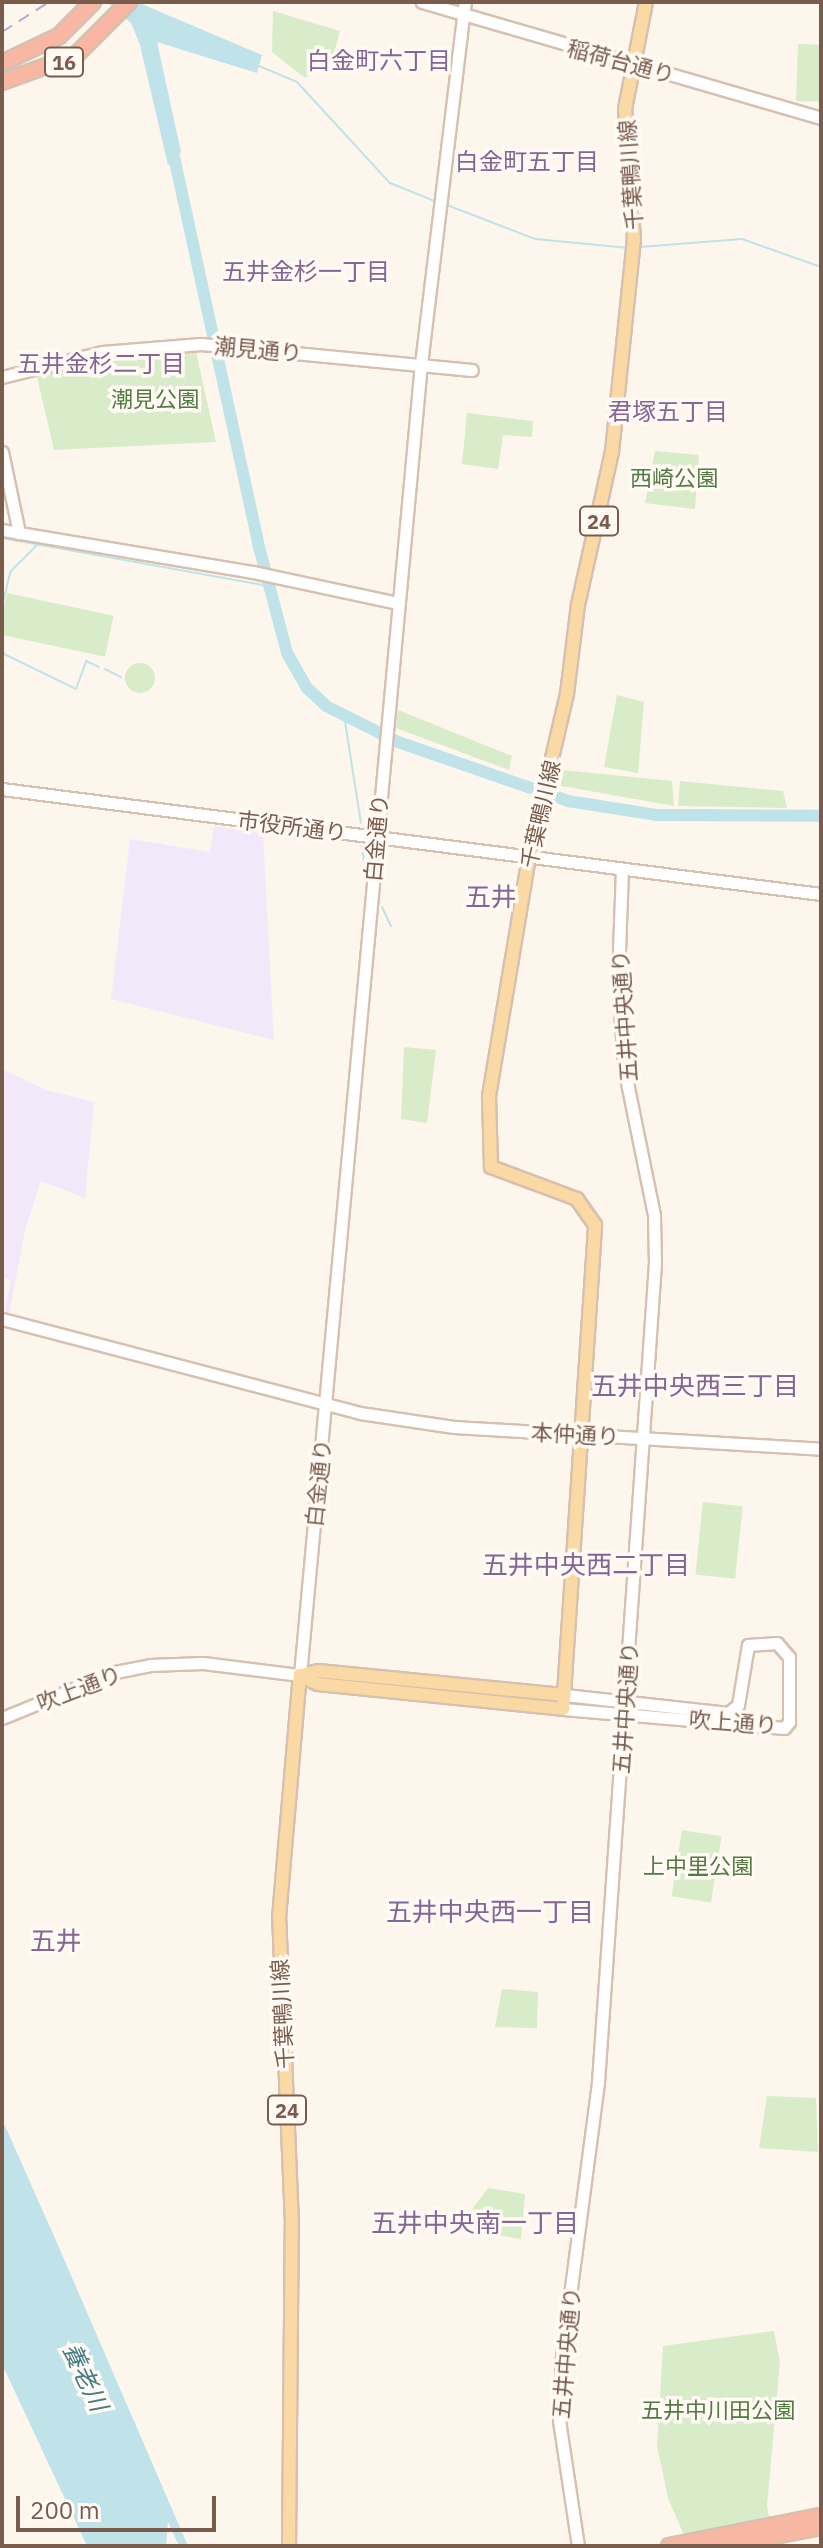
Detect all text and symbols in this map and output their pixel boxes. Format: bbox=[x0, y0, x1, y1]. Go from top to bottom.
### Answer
street label: 稲荷台通り bbox=[564, 34, 678, 88]
road number: 16 bbox=[44, 46, 84, 78]
district label: 白金町六丁目 bbox=[307, 47, 451, 75]
street label: 千葉鴨川線 bbox=[613, 119, 647, 231]
district label: 白金町五丁目 bbox=[455, 148, 599, 176]
district label: 五井金杉一丁目 bbox=[222, 258, 390, 286]
street label: 潮見通り bbox=[213, 332, 303, 366]
district label: 五井金杉二丁目 bbox=[17, 350, 185, 378]
park label: 潮見公園 bbox=[111, 386, 199, 412]
district label: 君塚五丁目 bbox=[608, 398, 728, 426]
park label: 西崎公園 bbox=[630, 465, 718, 491]
road number: 24 bbox=[579, 505, 619, 537]
street label: 千葉鴨川線 bbox=[515, 757, 565, 871]
street label: 白金通り bbox=[359, 793, 393, 883]
street label: 市役所通り bbox=[236, 806, 348, 846]
district label: 五井 bbox=[465, 881, 517, 913]
street label: 五井中央通り bbox=[606, 949, 642, 1083]
district label: 五井中央西三丁目 bbox=[591, 1370, 799, 1402]
street label: 本仲通り bbox=[530, 1419, 620, 1449]
street label: 白金通り bbox=[300, 1438, 336, 1528]
district label: 五井中央西二丁目 bbox=[482, 1549, 690, 1581]
street label: 五井中央通り bbox=[607, 1641, 643, 1775]
street label: 吹上通り bbox=[33, 1660, 125, 1716]
street label: 吹上通り bbox=[688, 1706, 778, 1738]
park label: 上中里公園 bbox=[643, 1853, 753, 1879]
district label: 五井中央西一丁目 bbox=[386, 1896, 594, 1928]
district label: 五井 bbox=[30, 1925, 82, 1957]
street label: 千葉鴨川線 bbox=[266, 1958, 298, 2070]
road number: 24 bbox=[267, 2094, 307, 2126]
district label: 五井中央南一丁目 bbox=[371, 2207, 579, 2239]
street label: 五井中央通り bbox=[547, 2286, 585, 2420]
water label: 養老川 bbox=[57, 2338, 113, 2416]
park label: 五井中川田公園 bbox=[641, 2397, 795, 2423]
scale bar bbox=[20, 2480, 220, 2530]
text: 200 m bbox=[30, 2494, 100, 2526]

